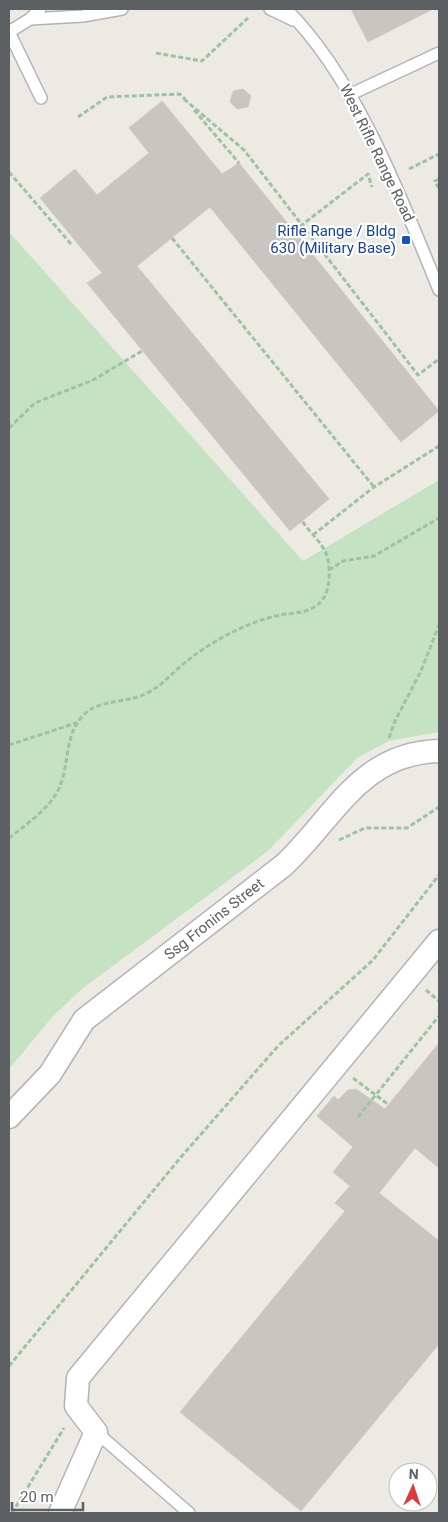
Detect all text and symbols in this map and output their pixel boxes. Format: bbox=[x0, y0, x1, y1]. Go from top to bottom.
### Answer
street label: West Rifle Range Road bbox=[336, 81, 418, 225]
place label: Rifle Range / Bldg 630 (Military Base) bbox=[270, 222, 396, 257]
marker: Rifle Range / Bldg 630 (Military Base) bbox=[400, 234, 412, 246]
street label: Ssg Fronins Street bbox=[161, 874, 268, 964]
north arrow bbox=[388, 1462, 438, 1512]
text: N bbox=[408, 1466, 419, 1482]
scale bar bbox=[12, 1480, 84, 1512]
text: 20 m bbox=[20, 1488, 54, 1506]

